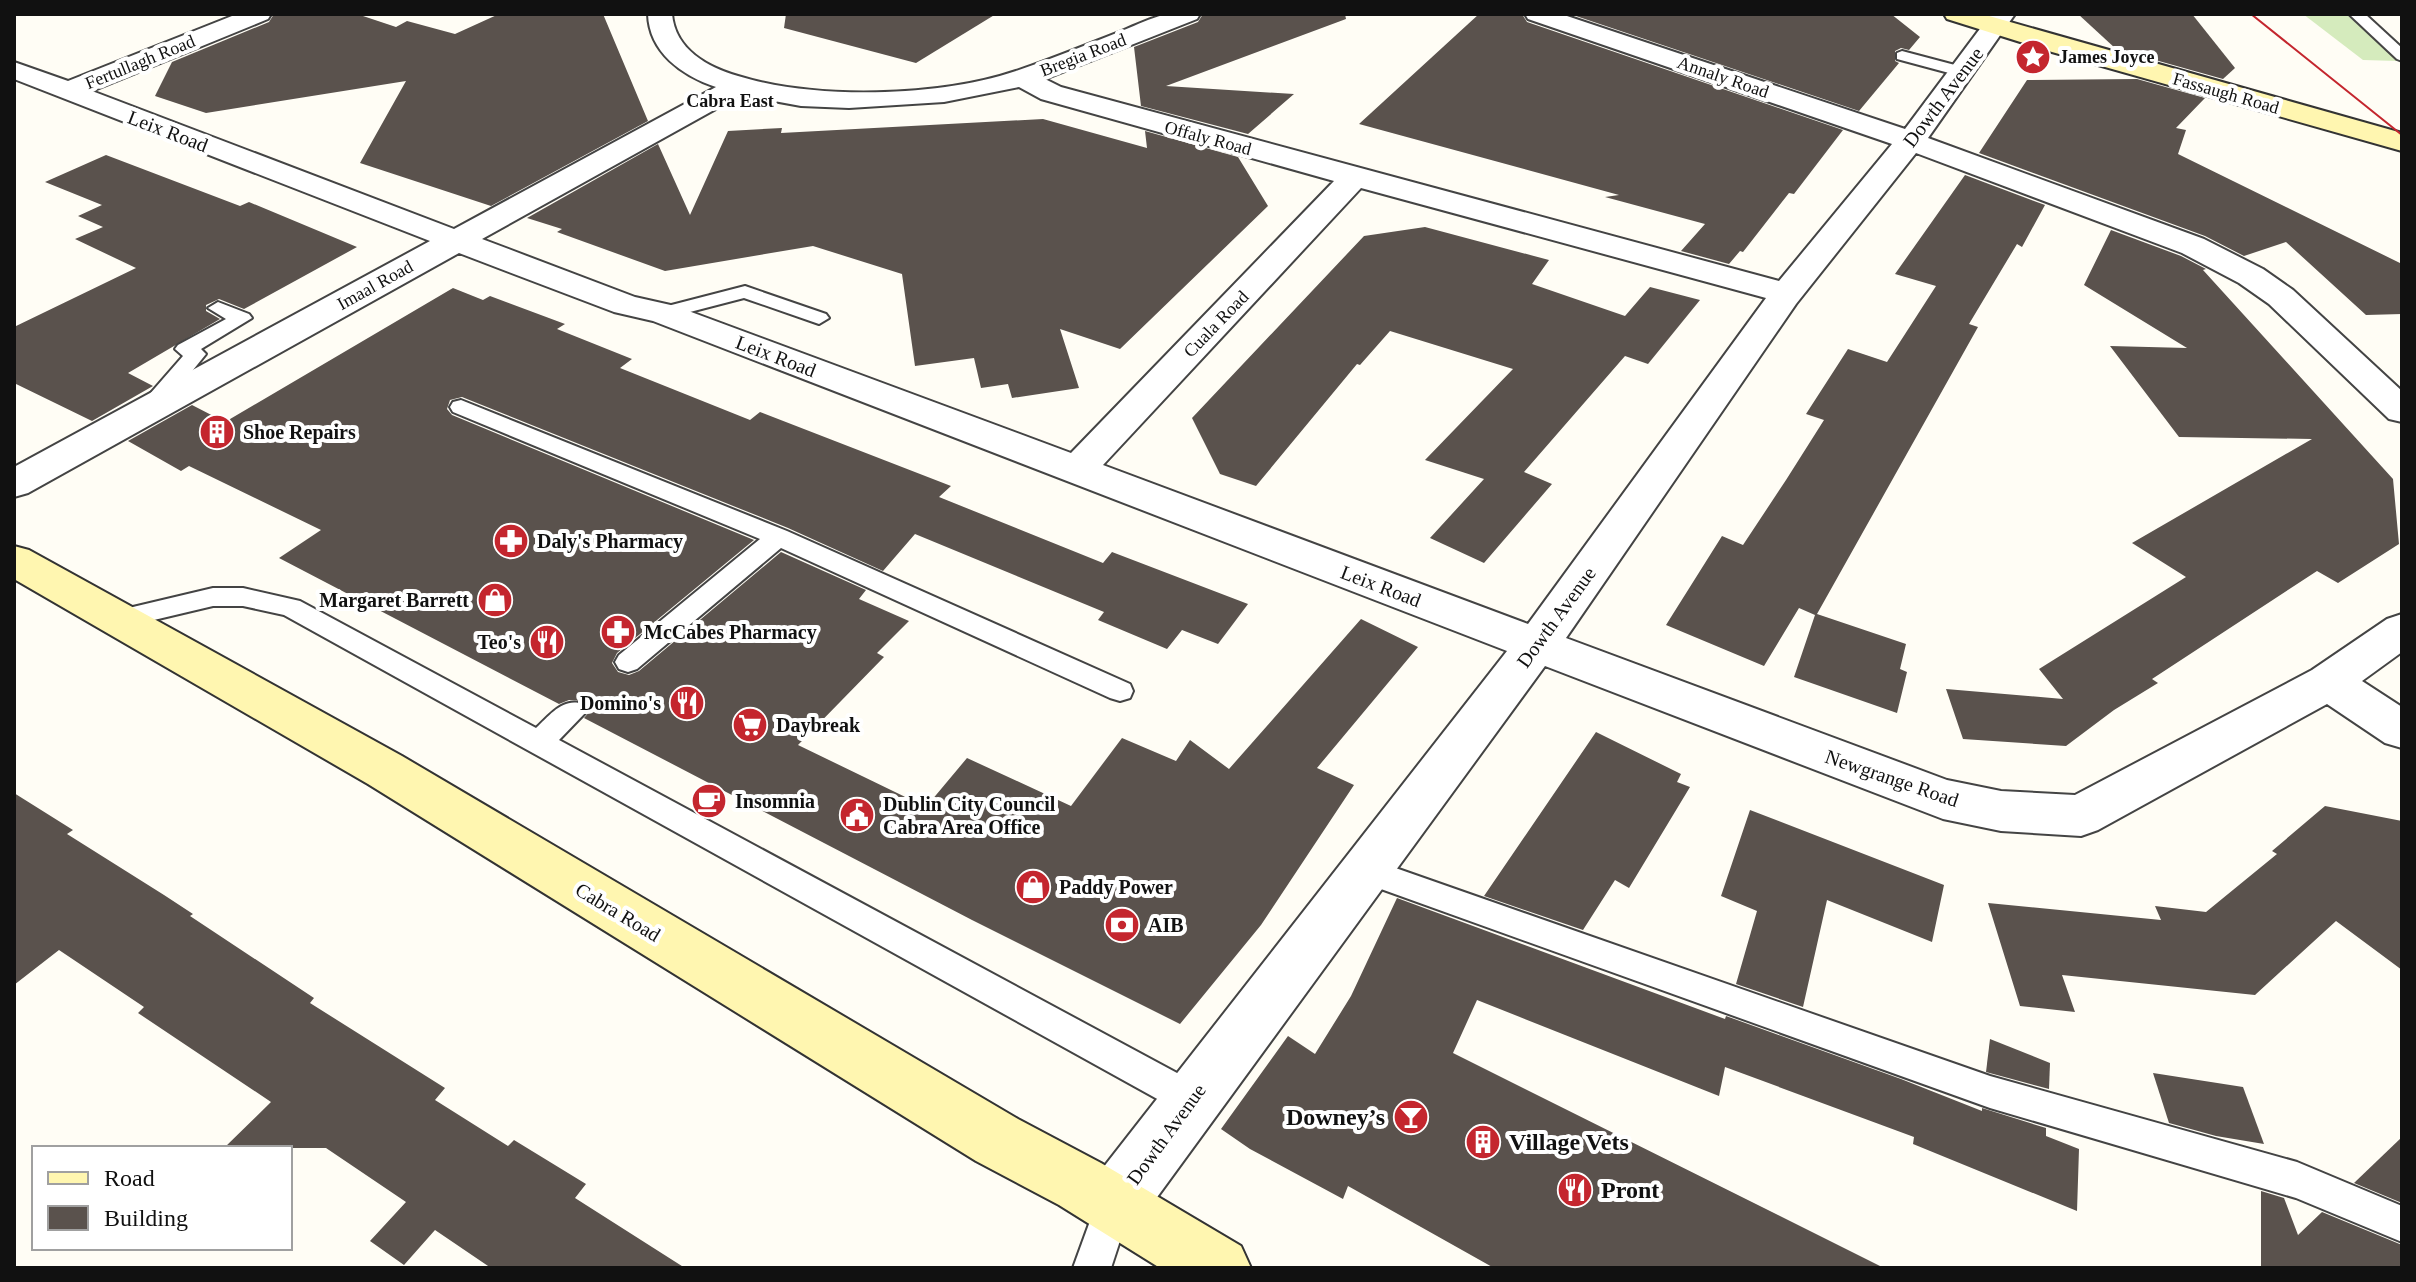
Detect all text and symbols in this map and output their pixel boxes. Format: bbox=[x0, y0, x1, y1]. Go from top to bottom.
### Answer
street label: Bregia Road bbox=[1037, 29, 1129, 81]
street label: Fertullagh Road bbox=[82, 31, 198, 93]
place icon: James Joyce bbox=[2014, 38, 2052, 76]
street label: Dowth Avenue bbox=[1898, 43, 1988, 151]
place label: James Joyce bbox=[2059, 47, 2154, 67]
street label: Annaly Road bbox=[1675, 52, 1771, 102]
street label: Fassaugh Road bbox=[2171, 68, 2281, 118]
district label: Cabra East bbox=[686, 91, 774, 111]
street label: Leix Road bbox=[125, 106, 211, 156]
street label: Offaly Road bbox=[1162, 117, 1254, 159]
street label: Imaal Road bbox=[334, 256, 416, 314]
street label: Cuala Road bbox=[1179, 287, 1253, 361]
street label: Leix Road bbox=[733, 331, 819, 381]
building icon: Shoe Repairs bbox=[198, 413, 236, 451]
place label: Shoe Repairs bbox=[243, 421, 356, 444]
pharmacy icon: Daly's Pharmacy bbox=[492, 522, 530, 560]
place label: Daly's Pharmacy bbox=[537, 530, 683, 553]
street label: Leix Road bbox=[1338, 561, 1424, 611]
street label: Dowth Avenue bbox=[1512, 562, 1600, 672]
shop icon: Margaret Barrett bbox=[476, 581, 514, 619]
place label: Margaret Barrett bbox=[319, 589, 469, 612]
pharmacy icon: McCabes Pharmacy bbox=[599, 613, 637, 651]
place label: McCabes Pharmacy bbox=[644, 621, 817, 644]
restaurant icon: Teo's bbox=[528, 623, 566, 661]
place label: Teo's bbox=[477, 631, 521, 653]
restaurant icon: Domino's bbox=[668, 684, 706, 722]
place label: Domino's bbox=[580, 692, 661, 714]
supermarket icon: Daybreak bbox=[731, 706, 769, 744]
place label: Daybreak bbox=[776, 714, 861, 737]
street label: Newgrange Road bbox=[1822, 745, 1961, 812]
cafe icon: Insomnia bbox=[690, 782, 728, 820]
place label: Insomnia bbox=[735, 790, 815, 812]
place label: Dublin City Council Cabra Area Office bbox=[883, 793, 1056, 838]
public building icon: Dublin City Council Cabra Area Office bbox=[838, 796, 876, 834]
shop icon: Paddy Power bbox=[1014, 868, 1052, 906]
place label: Paddy Power bbox=[1059, 876, 1173, 899]
street label: Cabra Road bbox=[572, 878, 664, 946]
bank icon: AIB bbox=[1103, 906, 1141, 944]
place label: AIB bbox=[1148, 914, 1184, 936]
street label: Dowth Avenue bbox=[1122, 1079, 1210, 1189]
bar icon: Downey’s bbox=[1392, 1098, 1430, 1136]
place label: Downey’s bbox=[1286, 1104, 1385, 1130]
building icon: Village Vets bbox=[1464, 1123, 1502, 1161]
place label: Village Vets bbox=[1509, 1129, 1629, 1155]
legend bbox=[32, 1146, 292, 1250]
text: Road bbox=[104, 1165, 155, 1191]
restaurant icon: Pront bbox=[1556, 1171, 1594, 1209]
place label: Pront bbox=[1601, 1177, 1659, 1203]
text: Building bbox=[104, 1205, 188, 1231]

